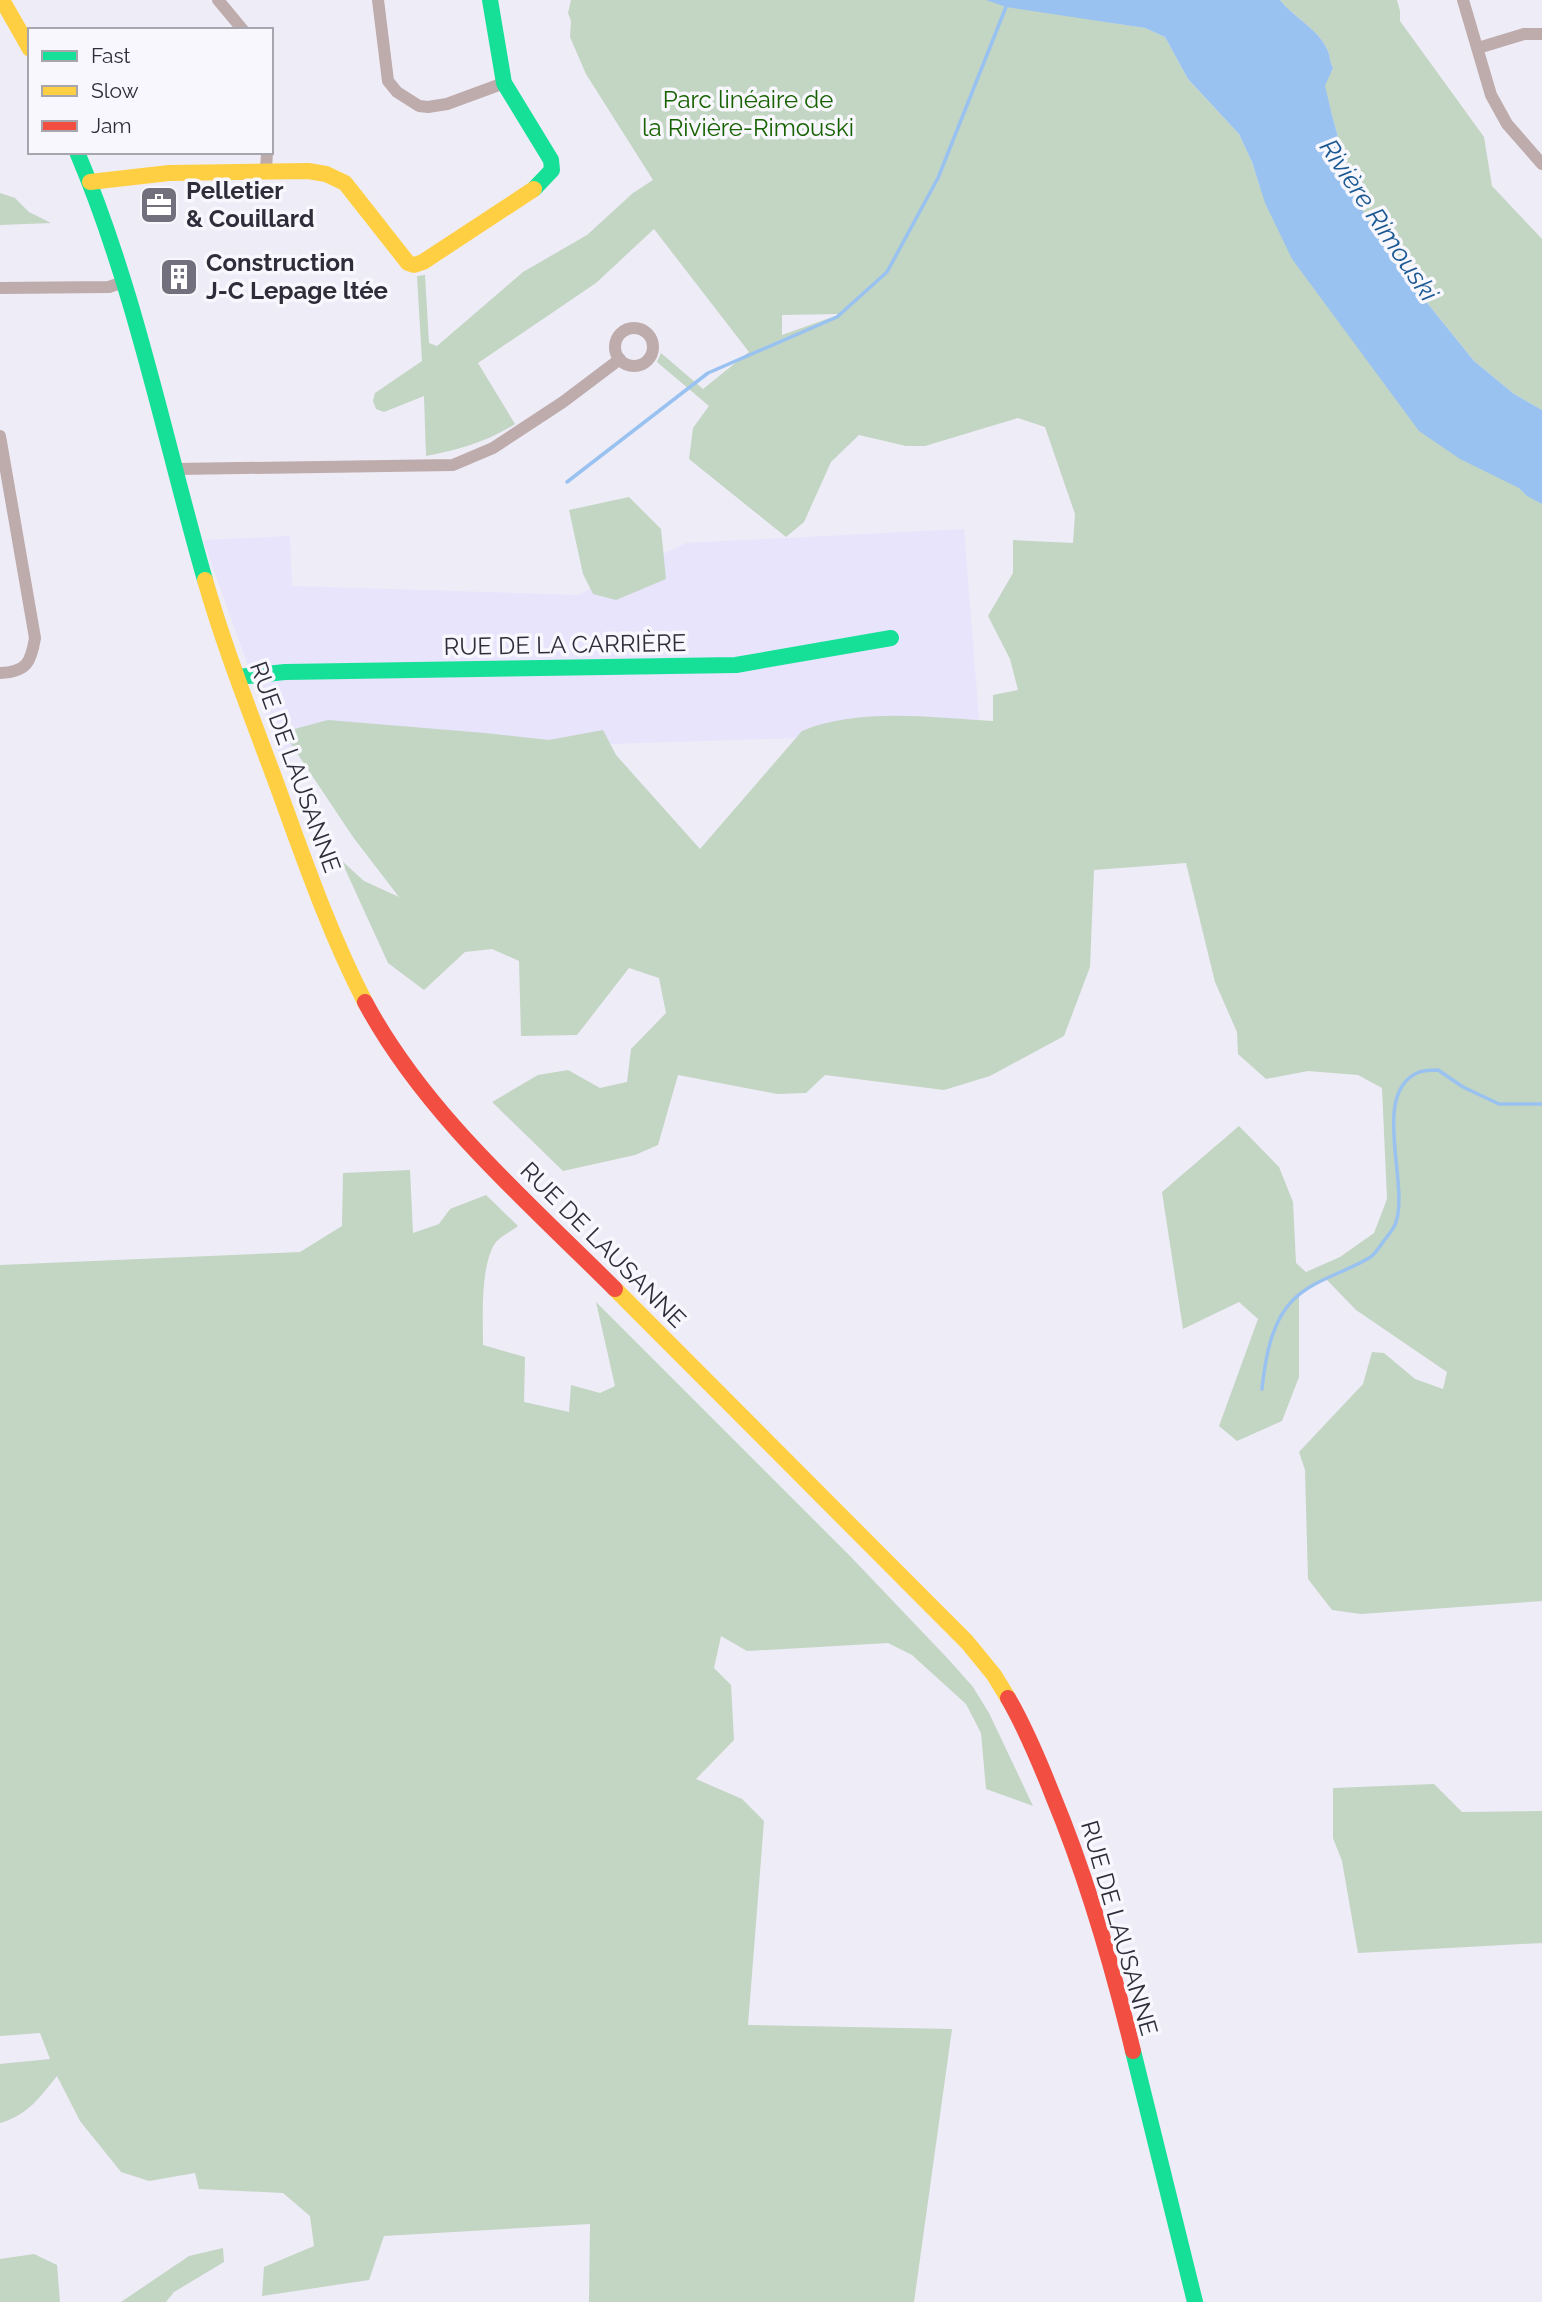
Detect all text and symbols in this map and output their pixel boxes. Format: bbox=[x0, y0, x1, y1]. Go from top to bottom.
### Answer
legend bbox=[28, 28, 273, 154]
text: Fast bbox=[91, 43, 131, 68]
text: Slow bbox=[91, 78, 139, 103]
park label: Parc linéaire de la Rivière-Rimouski bbox=[642, 85, 854, 142]
text: Jam bbox=[91, 113, 132, 138]
water label: Rivière Rimouski bbox=[1314, 133, 1445, 308]
place label: Pelletier & Couillard bbox=[186, 176, 314, 233]
office icon: Pelletier & Couillard bbox=[138, 184, 180, 226]
place label: Construction J-C Lepage ltée bbox=[206, 248, 388, 305]
building icon: Construction J-C Lepage ltée bbox=[158, 256, 200, 298]
street label: RUE DE LA CARRIÈRE bbox=[443, 628, 687, 661]
street label: RUE DE LAUSANNE bbox=[244, 657, 347, 876]
street label: RUE DE LAUSANNE bbox=[515, 1156, 692, 1333]
street label: RUE DE LAUSANNE bbox=[1075, 1817, 1164, 2039]

